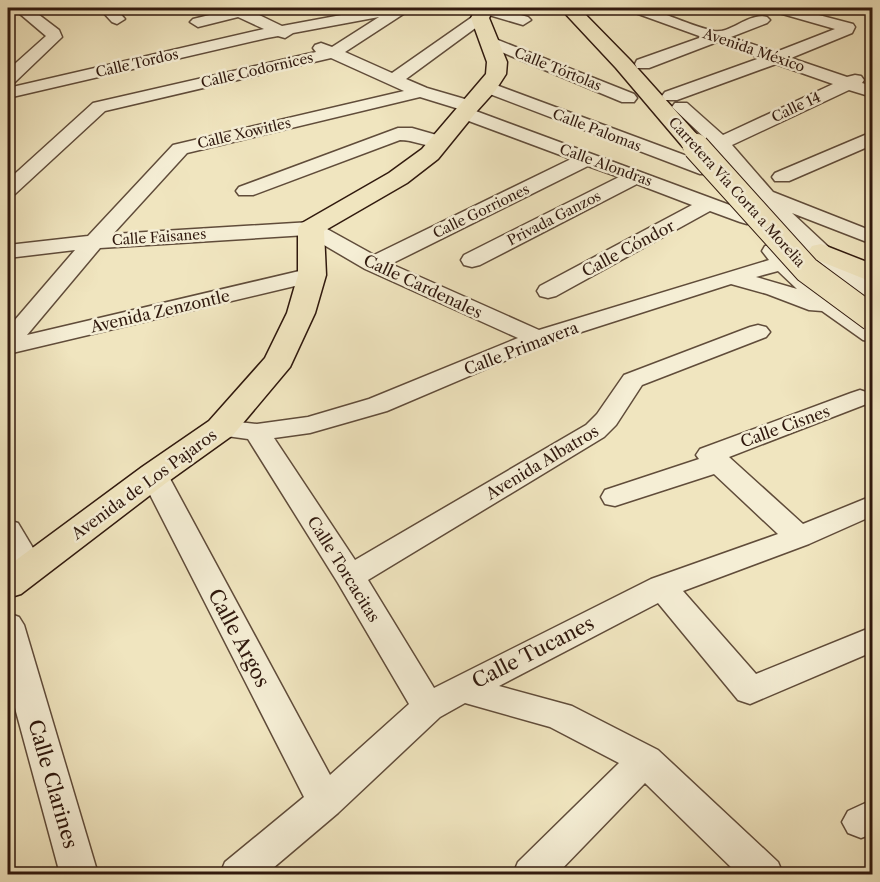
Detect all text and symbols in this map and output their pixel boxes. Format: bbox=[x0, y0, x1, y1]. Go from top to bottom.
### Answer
street label: Avenida México bbox=[700, 24, 807, 76]
street label: Calle Tórtolas bbox=[512, 43, 604, 95]
street label: Calle Tordos bbox=[94, 45, 180, 81]
street label: Calle Codornices bbox=[199, 48, 315, 92]
street label: Calle 14 bbox=[769, 88, 823, 126]
street label: Calle Palomas bbox=[550, 105, 644, 155]
street label: Calle Xowitles bbox=[195, 113, 293, 153]
street label: Carretera Vía Corta a Morelia bbox=[665, 113, 810, 271]
street label: Calle Alondras bbox=[557, 140, 655, 190]
street label: Calle Gorriones bbox=[430, 180, 532, 242]
street label: Privada Ganzos bbox=[504, 187, 604, 249]
street label: Calle Cóndor bbox=[578, 215, 678, 281]
street label: Calle Faisanes bbox=[111, 225, 207, 249]
street label: Calle Cardenales bbox=[360, 250, 486, 322]
street label: Avenida Zenzontle bbox=[87, 285, 232, 337]
street label: Calle Primavera bbox=[461, 317, 582, 379]
street label: Calle Cisnes bbox=[738, 401, 832, 451]
street label: Avenida Albatros bbox=[481, 420, 602, 504]
street label: Avenida de Los Pajaros bbox=[67, 425, 221, 544]
street label: Calle Torcacitas bbox=[303, 512, 385, 626]
street label: Calle Argos bbox=[203, 585, 275, 691]
street label: Calle Tucanes bbox=[468, 611, 598, 693]
street label: Calle Clarines bbox=[23, 717, 83, 851]

